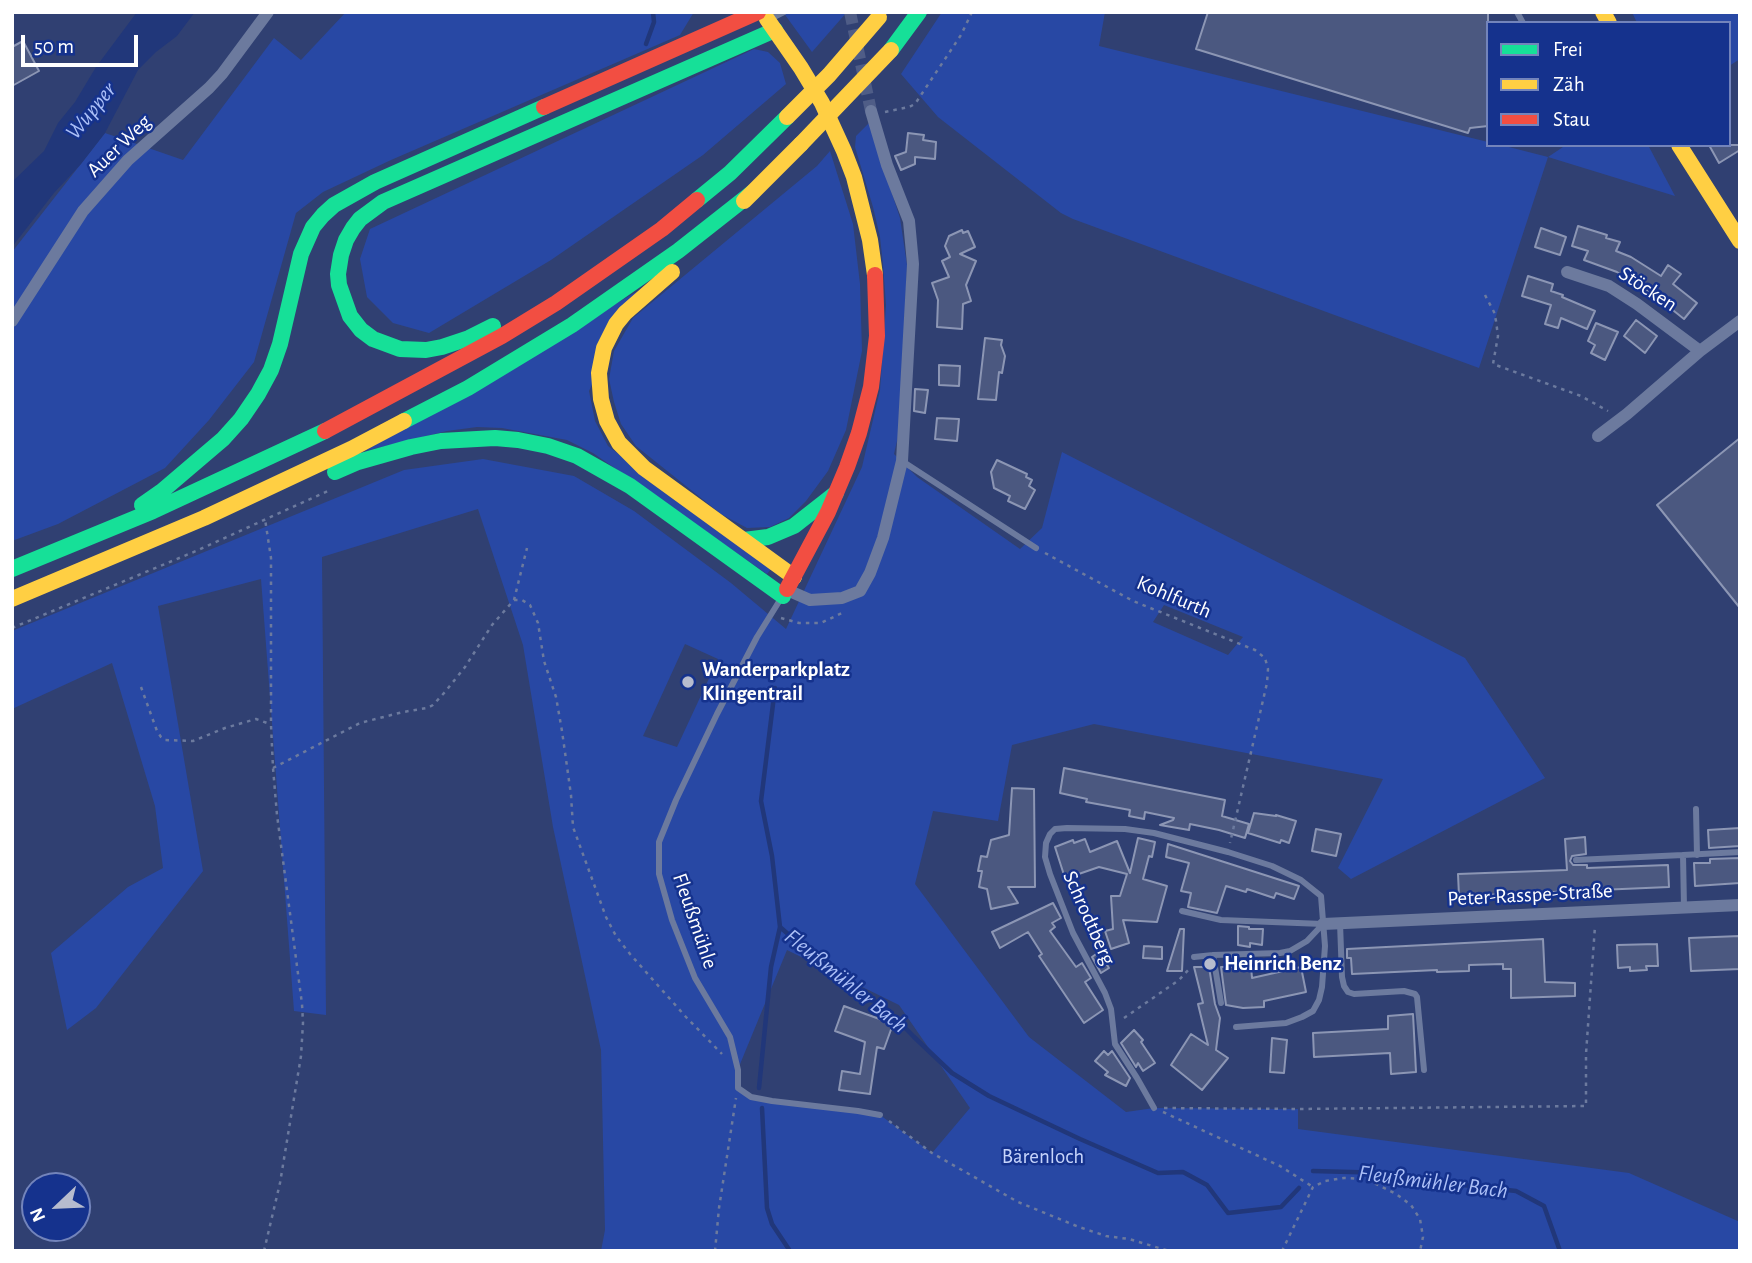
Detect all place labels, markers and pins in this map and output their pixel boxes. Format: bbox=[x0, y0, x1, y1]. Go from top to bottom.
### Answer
place label: Wanderparkplatz Klingentrail bbox=[702, 657, 850, 707]
marker: Wanderparkplatz Klingentrail bbox=[680, 674, 696, 690]
place label: Heinrich Benz bbox=[1224, 951, 1342, 977]
marker: Heinrich Benz bbox=[1202, 956, 1218, 972]

